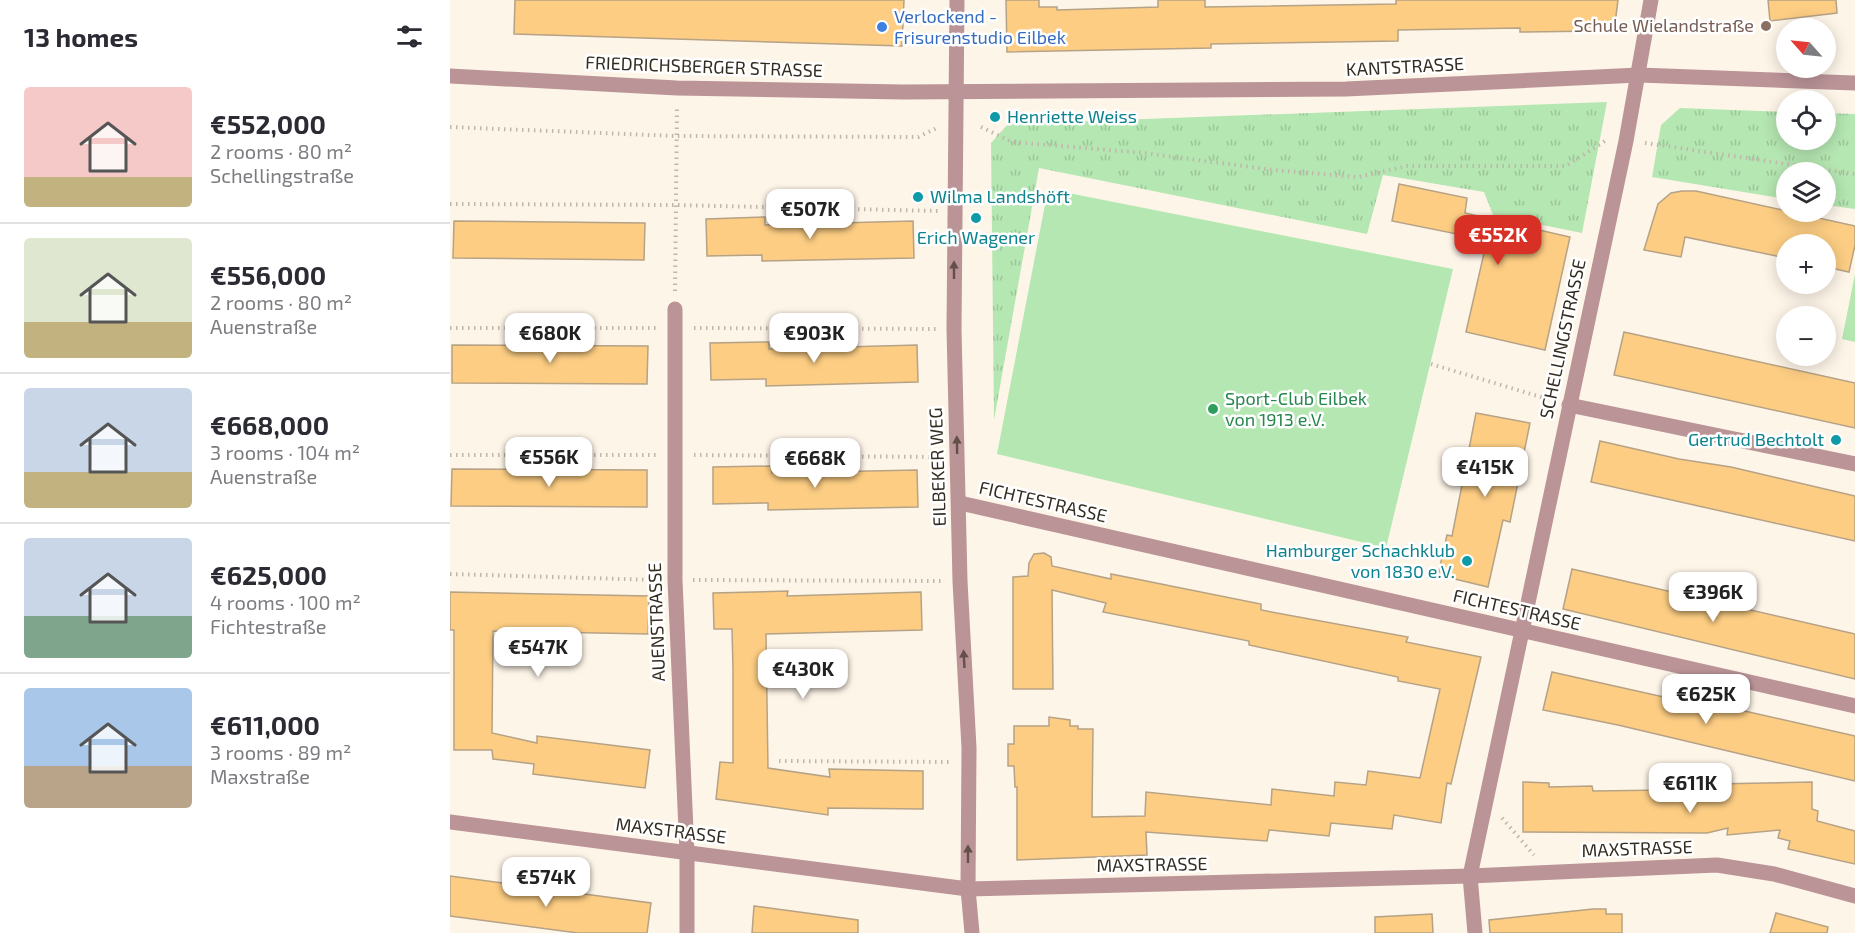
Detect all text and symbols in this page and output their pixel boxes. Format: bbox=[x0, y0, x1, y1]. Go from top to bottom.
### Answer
place label: Verlockend - Frisurenstudio Eilbek bbox=[894, 5, 1066, 48]
place label: Schule Wielandstraße bbox=[1573, 14, 1754, 36]
north arrow bbox=[1776, 18, 1836, 78]
map controls bbox=[1776, 18, 1836, 366]
marker: Schule Wielandstraße bbox=[1759, 19, 1773, 33]
icon: filters bbox=[393, 20, 426, 53]
marker: Verlockend - Frisurenstudio Eilbek bbox=[875, 20, 889, 34]
text: 13 homes bbox=[24, 21, 138, 52]
street label: FRIEDRICHSBERGER STRASSE bbox=[585, 51, 823, 81]
street label: KANTSTRASSE bbox=[1345, 52, 1465, 80]
button: locate bbox=[1776, 90, 1836, 150]
place label: Henriette Weiss bbox=[1007, 105, 1137, 127]
text: €552,000 bbox=[210, 108, 326, 139]
marker: Henriette Weiss bbox=[988, 110, 1002, 124]
icon: home bbox=[72, 111, 144, 183]
text: 2 rooms · 80 m² bbox=[210, 139, 352, 163]
button: layers bbox=[1776, 162, 1836, 222]
text: Schellingstraße bbox=[210, 163, 354, 187]
place label: Wilma Landshöft bbox=[930, 185, 1070, 207]
pin: €507K bbox=[768, 189, 852, 240]
marker: Wilma Landshöft bbox=[911, 190, 925, 204]
text: €507K bbox=[780, 196, 840, 220]
marker: Erich Wagener bbox=[969, 211, 983, 225]
pin: €552K bbox=[1456, 215, 1540, 266]
text: €552K bbox=[1468, 222, 1528, 246]
place label: Erich Wagener bbox=[917, 226, 1035, 248]
button: + bbox=[1776, 234, 1836, 294]
street label: SCHELLINGSTRASSE bbox=[1534, 257, 1590, 421]
text: €556,000 bbox=[210, 259, 326, 290]
one-way arrow bbox=[949, 261, 959, 280]
icon: home bbox=[72, 262, 144, 334]
text: 2 rooms · 80 m² bbox=[210, 290, 352, 314]
button: − bbox=[1776, 306, 1836, 366]
pin: €680K bbox=[508, 313, 592, 364]
pin: €903K bbox=[772, 313, 856, 364]
text: Auenstraße bbox=[210, 314, 317, 338]
text: €680K bbox=[519, 320, 581, 344]
text: €903K bbox=[783, 320, 845, 344]
place label: Sport-Club Eilbek von 1913 e.V. bbox=[1225, 387, 1367, 430]
marker: Sport-Club Eilbek von 1913 e.V. bbox=[1206, 402, 1220, 416]
street label: EILBEKER WEG bbox=[924, 407, 950, 527]
text: €668,000 bbox=[210, 409, 329, 440]
icon: home bbox=[72, 412, 144, 484]
place label: Gertrud Bechtolt bbox=[1688, 428, 1824, 450]
marker: Gertrud Bechtolt bbox=[1829, 433, 1843, 447]
one-way arrow bbox=[952, 435, 961, 454]
pin: €556K bbox=[507, 437, 591, 488]
pin: €668K bbox=[773, 438, 857, 489]
text: 3 rooms · 104 m² bbox=[210, 440, 360, 464]
text: €556K bbox=[519, 444, 579, 468]
text: €668K bbox=[784, 445, 846, 469]
pin: €415K bbox=[1443, 447, 1527, 498]
text: €415K bbox=[1456, 454, 1514, 478]
text: Auenstraße bbox=[210, 464, 317, 488]
street label: FICHTESTRASSE bbox=[977, 476, 1109, 526]
place label: Hamburger Schachklub von 1830 e.V. bbox=[1266, 539, 1455, 582]
marker: Hamburger Schachklub von 1830 e.V. bbox=[1460, 554, 1474, 568]
text: €625,000 bbox=[210, 559, 327, 590]
icon: home bbox=[72, 562, 144, 634]
street label: AUENSTRASSE bbox=[643, 562, 669, 682]
pin: €396K bbox=[1671, 572, 1755, 623]
text: €396K bbox=[1683, 579, 1743, 603]
street label: FICHTESTRASSE bbox=[1451, 584, 1583, 634]
text: 4 rooms · 100 m² bbox=[210, 590, 361, 614]
text: Fichtestraße bbox=[210, 614, 327, 638]
pin: €547K bbox=[496, 627, 580, 678]
text: €547K bbox=[508, 634, 568, 658]
pin: €430K bbox=[761, 649, 845, 700]
one-way arrow bbox=[959, 649, 969, 668]
text: €430K bbox=[772, 656, 834, 680]
pin: €625K bbox=[1664, 674, 1748, 725]
text: €625K bbox=[1676, 681, 1736, 705]
text: €611,000 bbox=[210, 709, 320, 740]
icon: home bbox=[72, 712, 144, 784]
text: 3 rooms · 89 m² bbox=[210, 740, 351, 764]
pin: €611K bbox=[1648, 763, 1732, 814]
text: Maxstraße bbox=[210, 764, 310, 788]
text: €611K bbox=[1663, 770, 1717, 794]
street label: MAXSTRASSE bbox=[615, 812, 728, 848]
street label: MAXSTRASSE bbox=[1581, 835, 1693, 861]
one-way arrow bbox=[963, 844, 973, 863]
street label: MAXSTRASSE bbox=[1096, 852, 1208, 876]
pin: €574K bbox=[504, 857, 588, 908]
text: €574K bbox=[516, 864, 576, 888]

